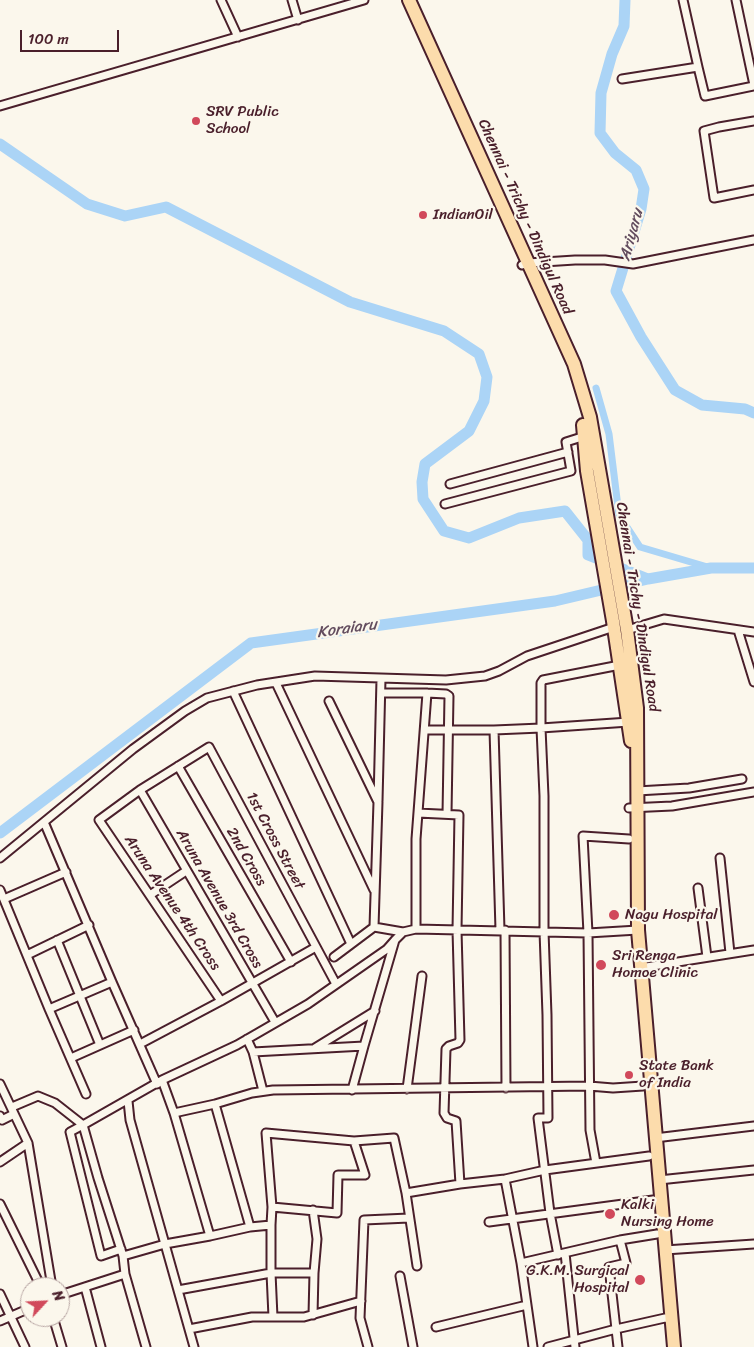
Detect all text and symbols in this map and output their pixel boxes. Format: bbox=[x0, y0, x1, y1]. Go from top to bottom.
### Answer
scale bar bbox=[22, 20, 121, 52]
text: 100 m bbox=[28, 26, 69, 52]
place label: SRV Public School bbox=[206, 103, 279, 138]
marker: SRV Public School bbox=[190, 115, 202, 127]
street label: Chennai - Trichy - Dindigul Road bbox=[474, 117, 576, 317]
place label: IndianOil bbox=[433, 206, 493, 224]
water label: Ariyaru bbox=[616, 207, 648, 263]
marker: IndianOil bbox=[417, 209, 429, 221]
street label: Chennai - Trichy - Dindigul Road bbox=[612, 501, 662, 713]
water label: Koraiaru bbox=[316, 615, 378, 643]
street label: 1st Cross Street bbox=[242, 789, 308, 893]
street label: 2nd Cross bbox=[222, 824, 270, 890]
street label: Aruna Avenue 3rd Cross bbox=[172, 826, 266, 972]
street label: Aruna Avenue 4th Cross bbox=[120, 832, 224, 974]
place label: Nagu Hospital bbox=[625, 906, 717, 924]
marker: Nagu Hospital bbox=[607, 908, 621, 922]
place label: Sri Renga Homoe Clinic bbox=[612, 947, 698, 982]
marker: Sri Renga Homoe Clinic bbox=[594, 958, 608, 972]
place label: State Bank of India bbox=[639, 1057, 714, 1092]
marker: State Bank of India bbox=[623, 1069, 635, 1081]
place label: Kalki Nursing Home bbox=[621, 1196, 714, 1231]
marker: Kalki Nursing Home bbox=[603, 1207, 617, 1221]
place label: G.K.M. Surgical Hospital bbox=[526, 1262, 629, 1297]
marker: G.K.M. Surgical Hospital bbox=[633, 1273, 647, 1287]
north arrow bbox=[20, 1277, 70, 1327]
text: N bbox=[45, 1286, 72, 1306]

